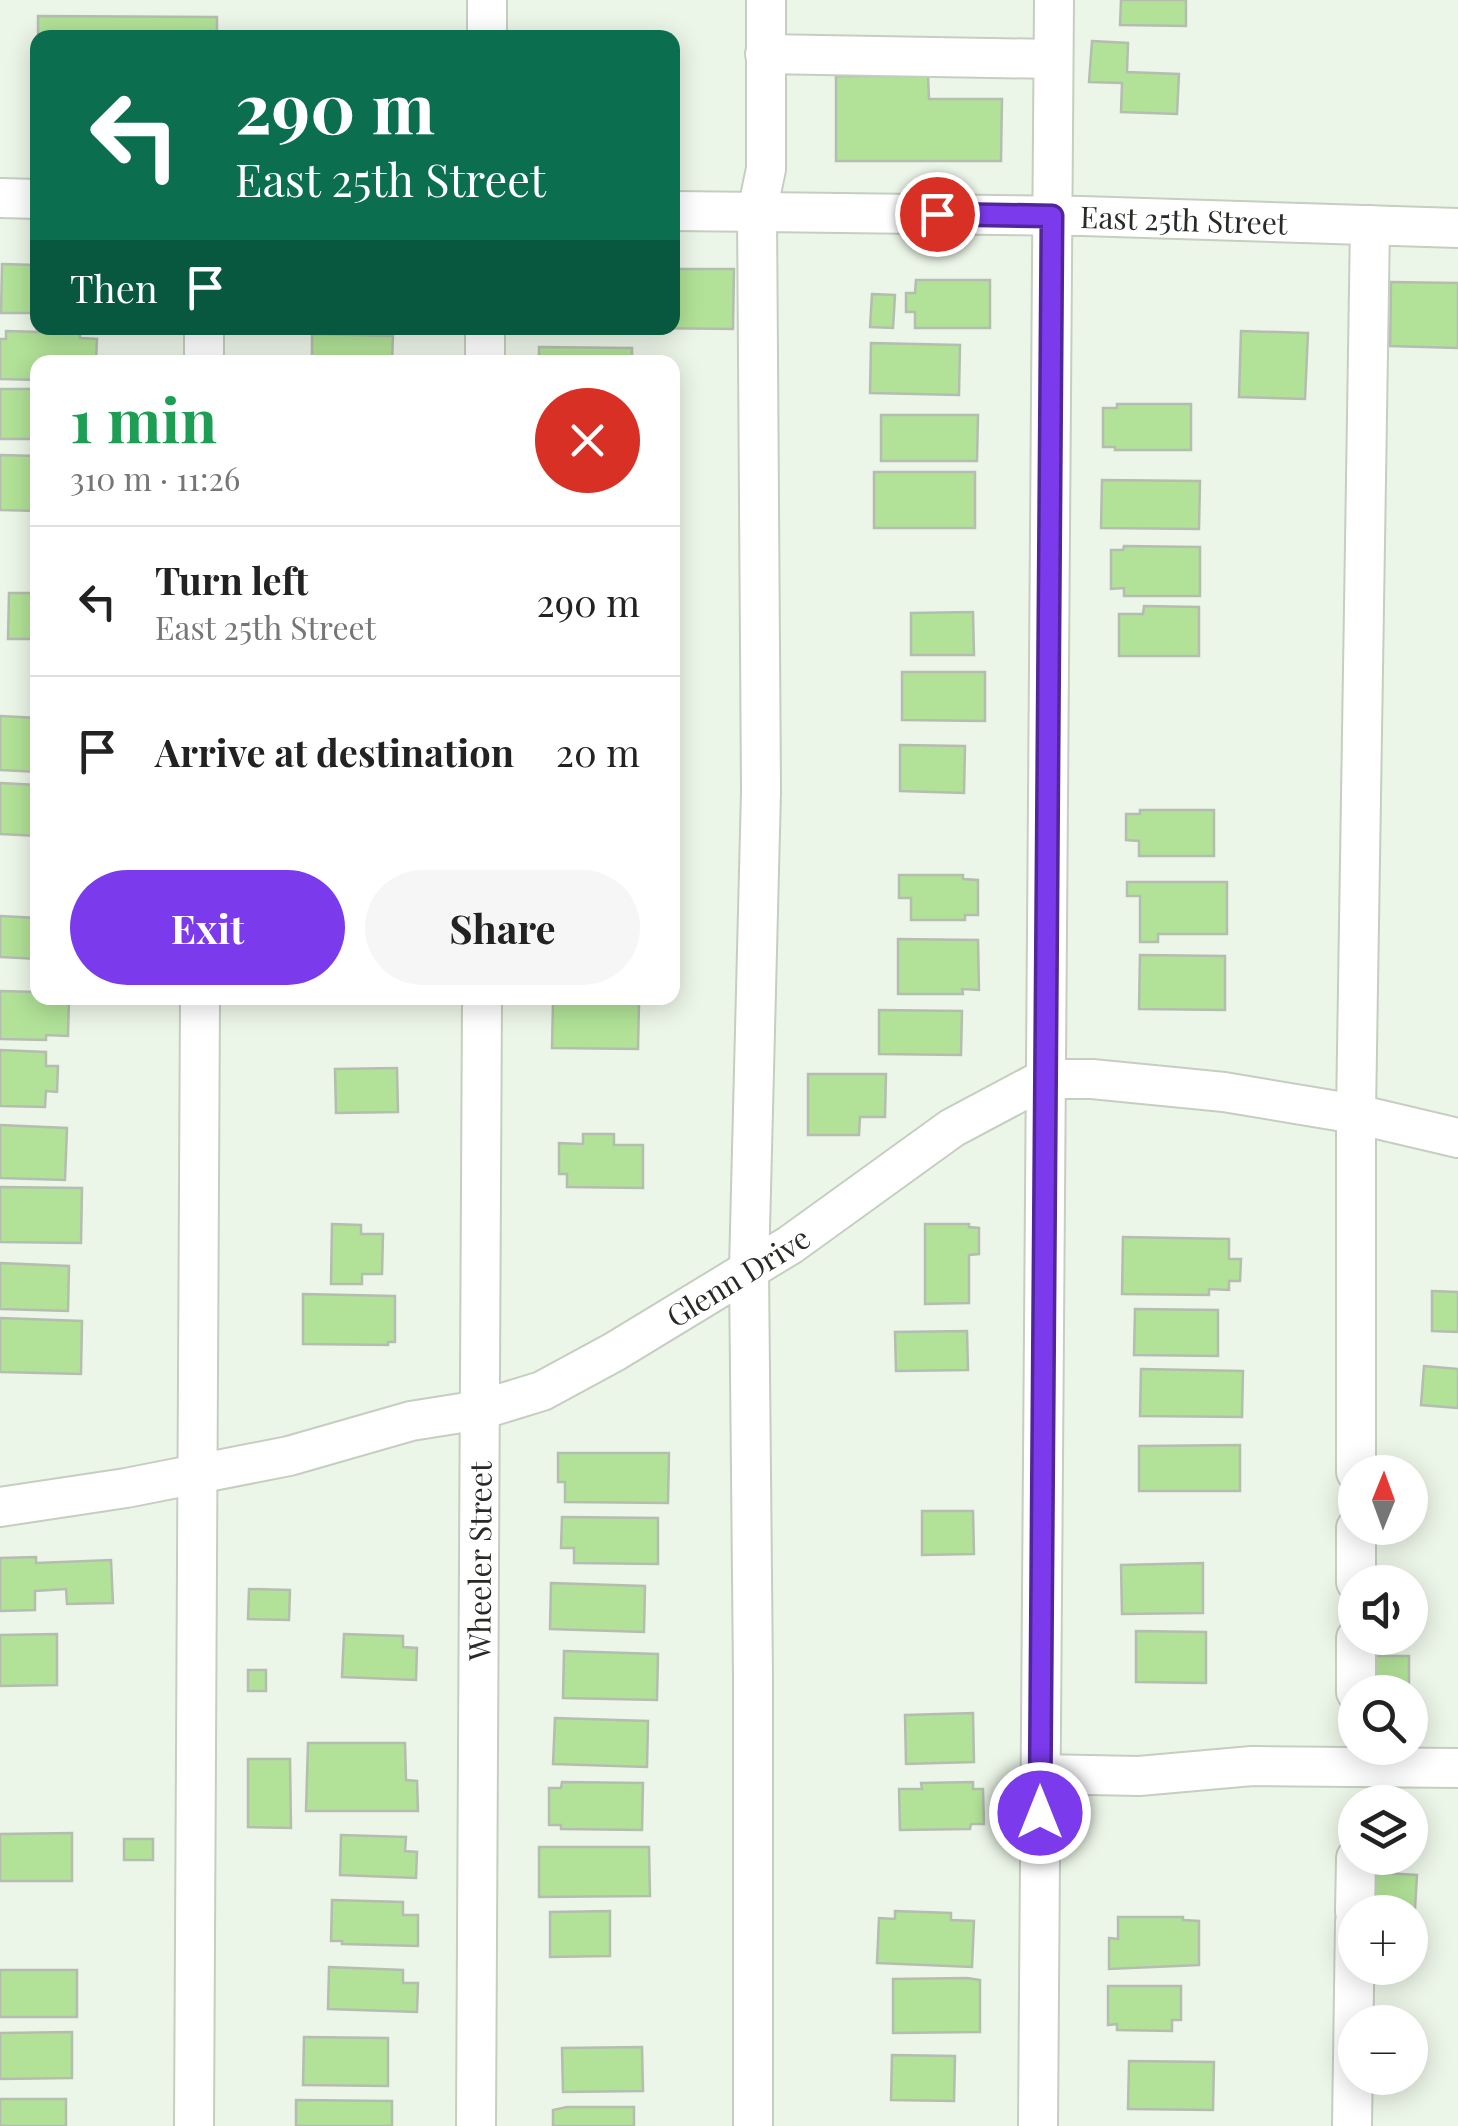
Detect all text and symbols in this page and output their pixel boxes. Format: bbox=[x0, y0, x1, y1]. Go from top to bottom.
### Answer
text: 290 m bbox=[235, 58, 435, 152]
icon: left bbox=[70, 70, 200, 200]
text: East 25th Street bbox=[235, 148, 546, 208]
pin bbox=[895, 172, 980, 257]
icon: arrive bbox=[910, 187, 965, 242]
street label: East 25th Street bbox=[1080, 196, 1289, 243]
icon: arrive bbox=[178, 260, 233, 315]
text: Then bbox=[70, 262, 158, 313]
text: 1 min bbox=[70, 378, 217, 458]
button: close bbox=[535, 388, 640, 493]
text: 310 m · 11:26 bbox=[70, 456, 240, 499]
text: Turn left bbox=[155, 554, 308, 605]
icon: left bbox=[70, 574, 125, 629]
text: 290 m bbox=[536, 576, 640, 627]
text: East 25th Street bbox=[155, 605, 376, 648]
icon: arrive bbox=[70, 724, 125, 779]
text: Arrive at destination bbox=[155, 726, 514, 777]
text: 20 m bbox=[556, 726, 640, 777]
button: Exit bbox=[70, 870, 345, 985]
button: Share bbox=[365, 870, 640, 985]
street label: Glenn Drive bbox=[659, 1217, 818, 1336]
north arrow bbox=[1338, 1455, 1428, 1545]
map controls bbox=[1338, 1455, 1428, 2095]
street label: Wheeler Street bbox=[458, 1461, 500, 1662]
button: sound bbox=[1338, 1565, 1428, 1655]
button: search bbox=[1338, 1675, 1428, 1765]
position arrow bbox=[988, 1761, 1092, 1865]
button: layers bbox=[1338, 1785, 1428, 1875]
button: + bbox=[1338, 1895, 1428, 1985]
button: − bbox=[1338, 2005, 1428, 2095]

